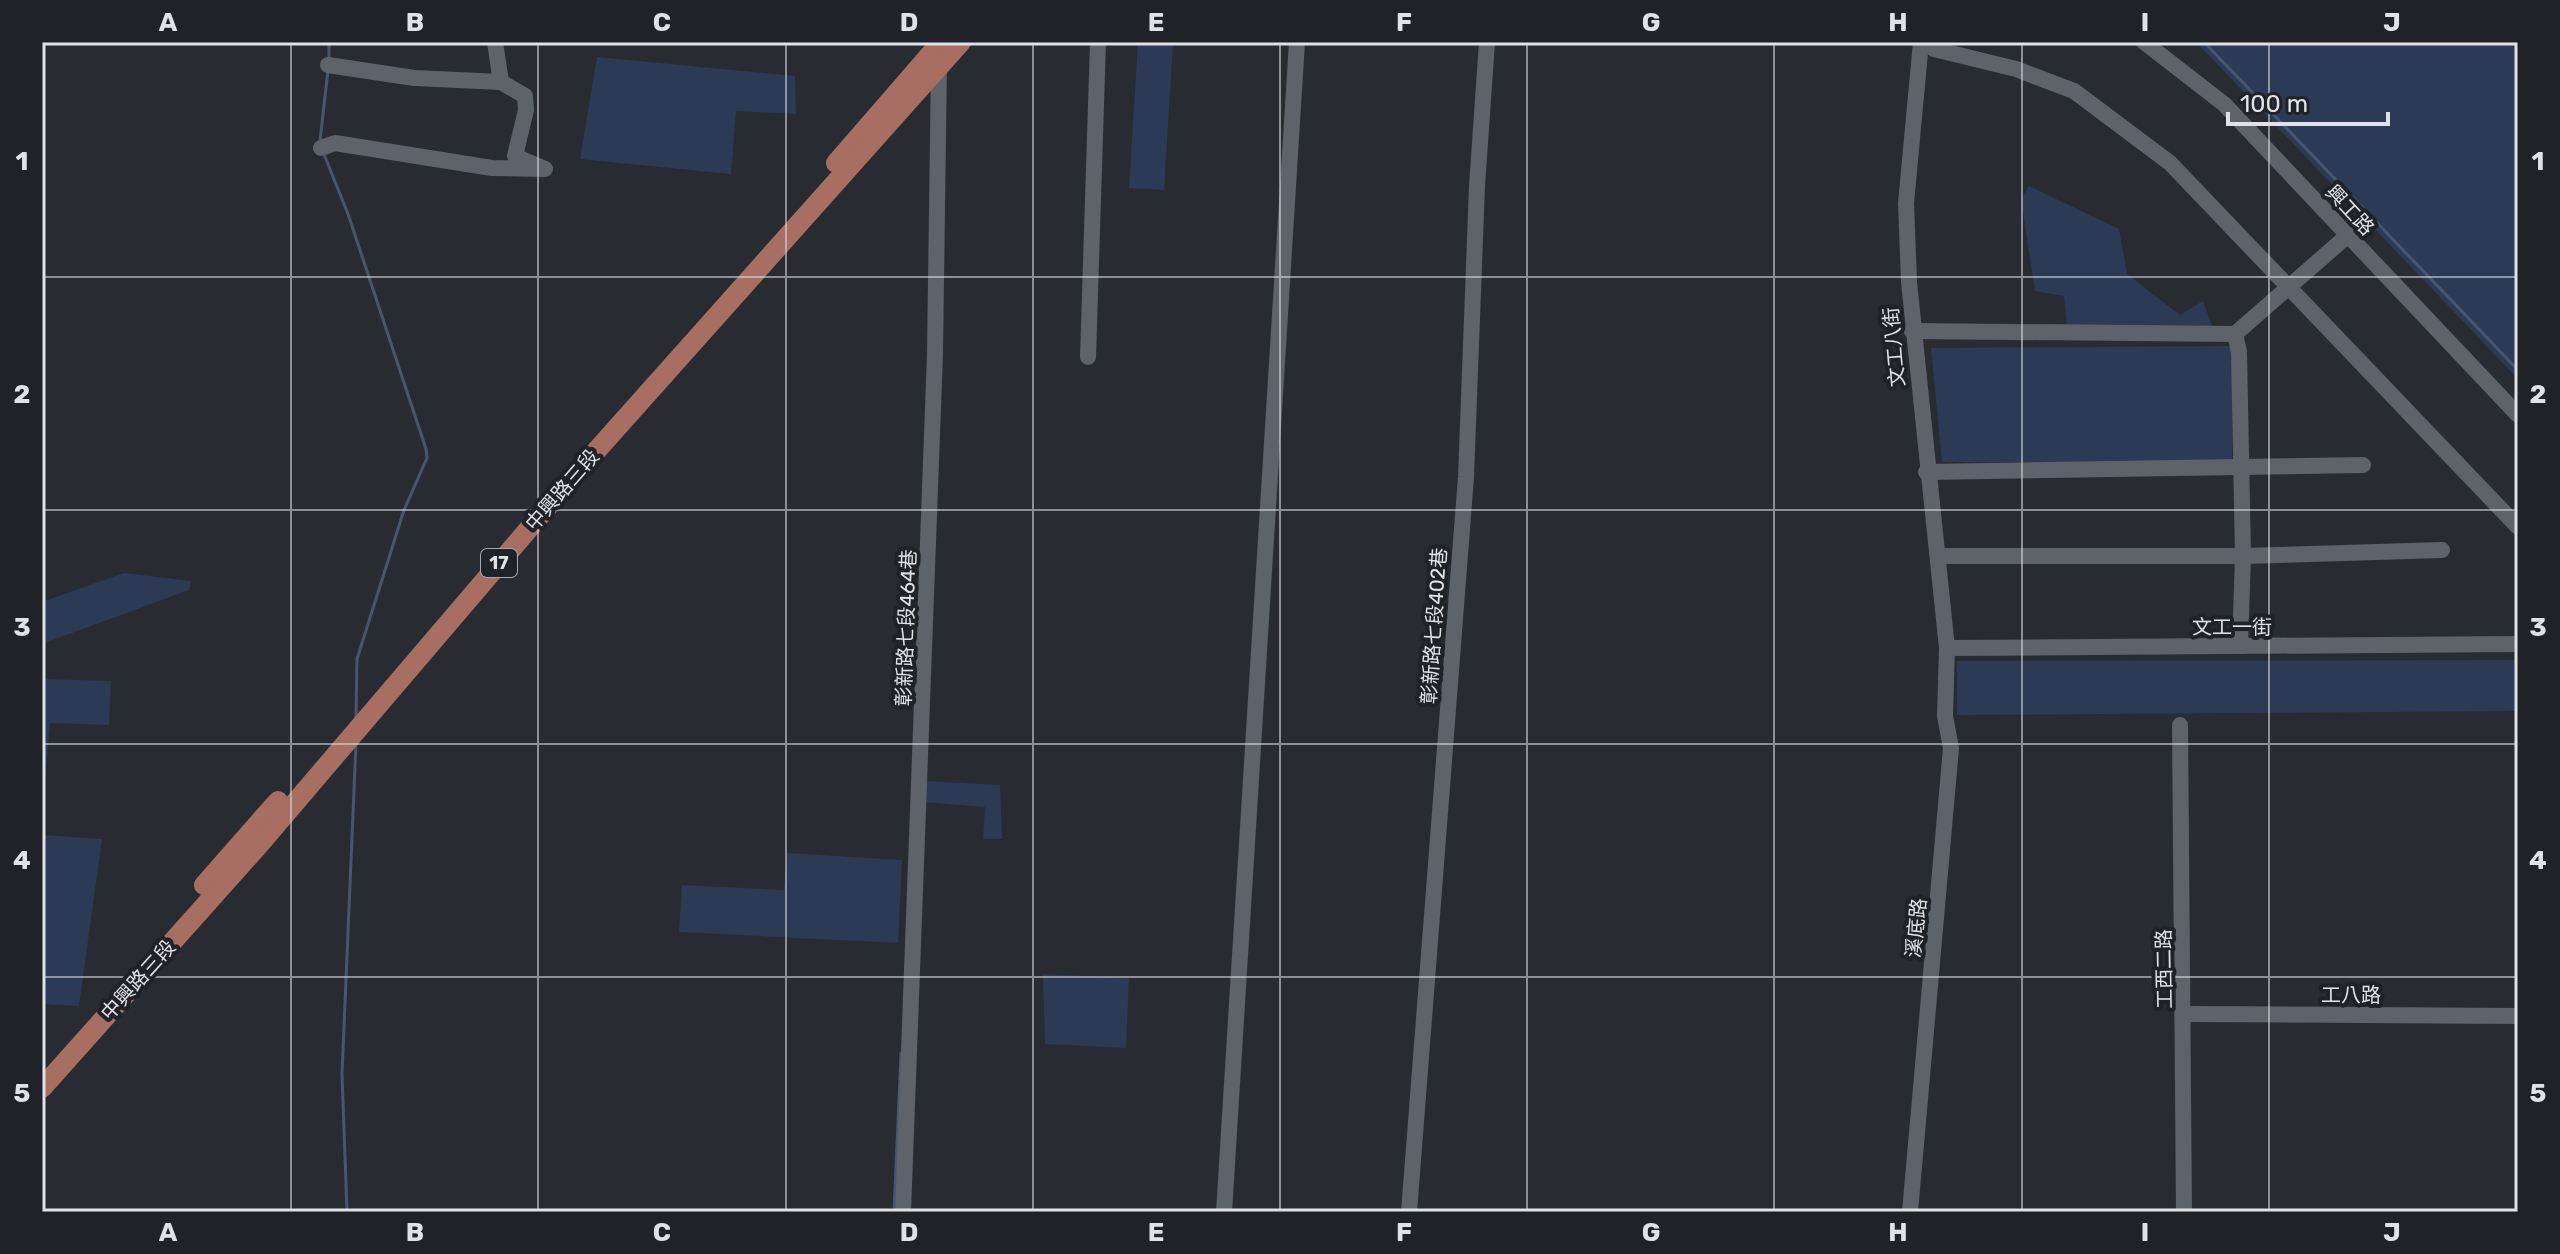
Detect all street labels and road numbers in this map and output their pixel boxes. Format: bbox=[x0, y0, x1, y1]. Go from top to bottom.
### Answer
street label: 興工路 bbox=[2321, 180, 2379, 240]
street label: 文工八街 bbox=[1879, 306, 1909, 388]
street label: 中興路三段 bbox=[520, 444, 604, 536]
street label: 彰新路七段402巷 bbox=[1417, 547, 1451, 705]
road number: 17 bbox=[481, 549, 517, 577]
street label: 彰新路七段464巷 bbox=[891, 549, 921, 707]
street label: 文工一街 bbox=[2192, 615, 2272, 639]
street label: 溪底路 bbox=[1901, 897, 1931, 959]
street label: 工西二路 bbox=[2151, 929, 2177, 1009]
street label: 中興路三段 bbox=[96, 935, 180, 1025]
street label: 工八路 bbox=[2321, 983, 2381, 1007]

